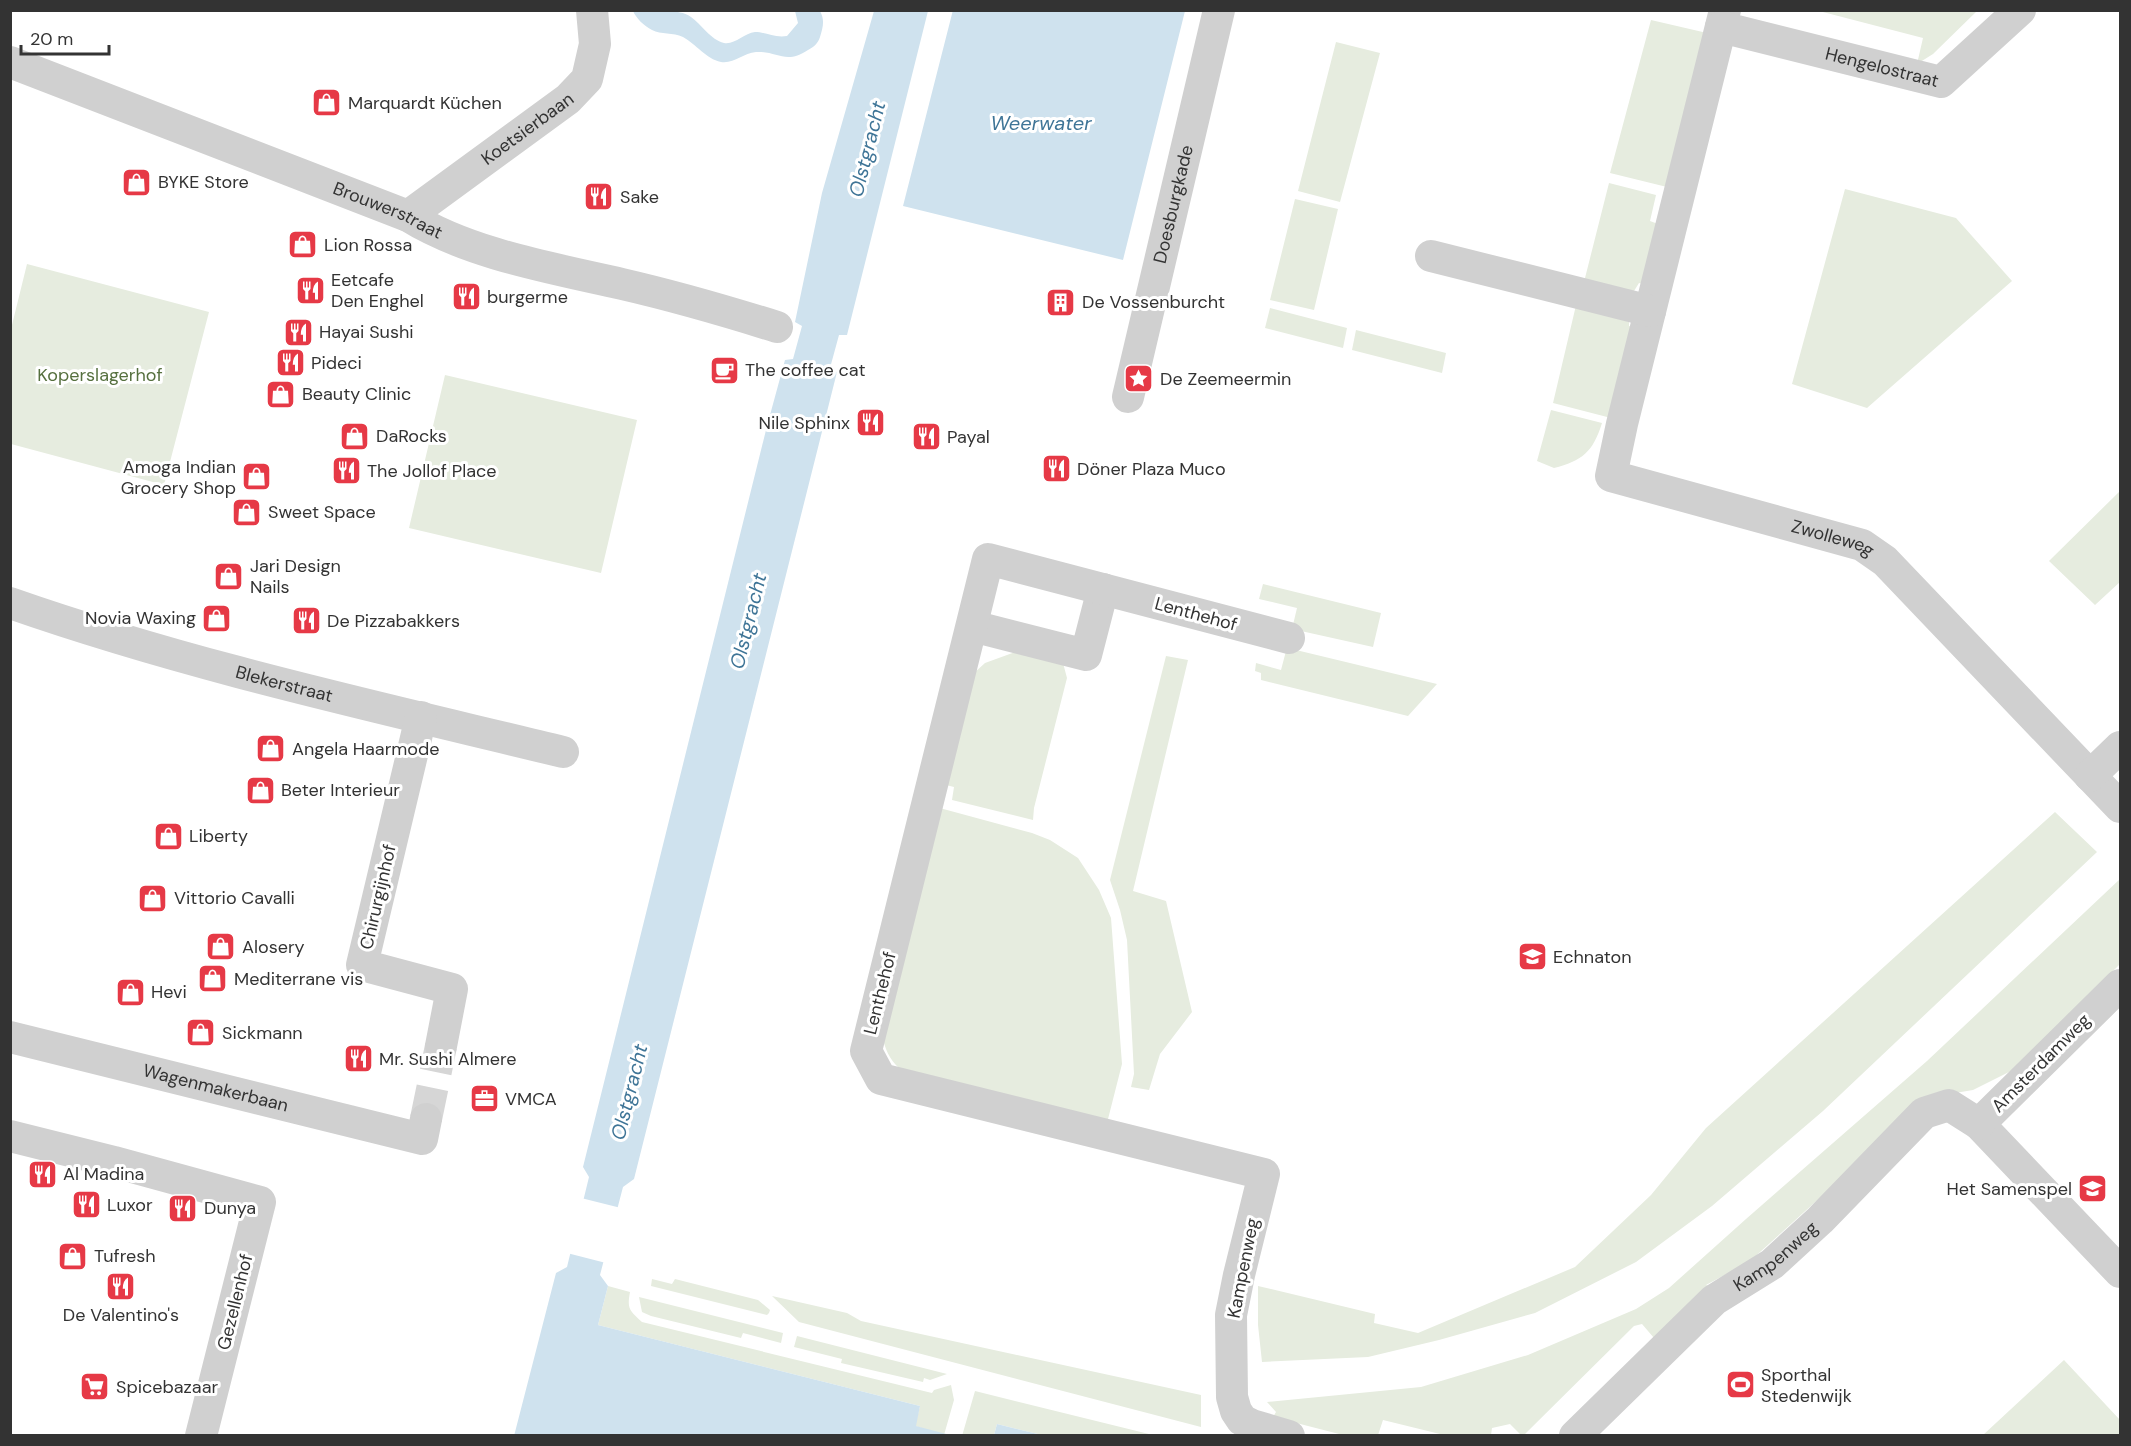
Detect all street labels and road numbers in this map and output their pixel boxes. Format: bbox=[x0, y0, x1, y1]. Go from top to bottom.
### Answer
street label: Hengelostraat bbox=[1823, 42, 1941, 93]
street label: Koetsierbaan bbox=[476, 87, 579, 171]
street label: Doesburgkade bbox=[1148, 143, 1199, 266]
street label: Brouwerstraat bbox=[330, 176, 446, 245]
street label: Zwolleweg bbox=[1789, 514, 1879, 562]
street label: Lenthehof bbox=[1152, 591, 1240, 637]
street label: Blekerstraat bbox=[233, 660, 335, 708]
street label: Chirurgijnhof bbox=[354, 842, 402, 952]
street label: Lenthehof bbox=[858, 949, 902, 1037]
street label: Amsterdamweg bbox=[1986, 1008, 2096, 1118]
street label: Wagenmakerbaan bbox=[141, 1058, 291, 1118]
street label: Kampenweg bbox=[1222, 1216, 1264, 1320]
street label: Kampenweg bbox=[1729, 1216, 1823, 1297]
street label: Gezellenhof bbox=[211, 1252, 259, 1352]

